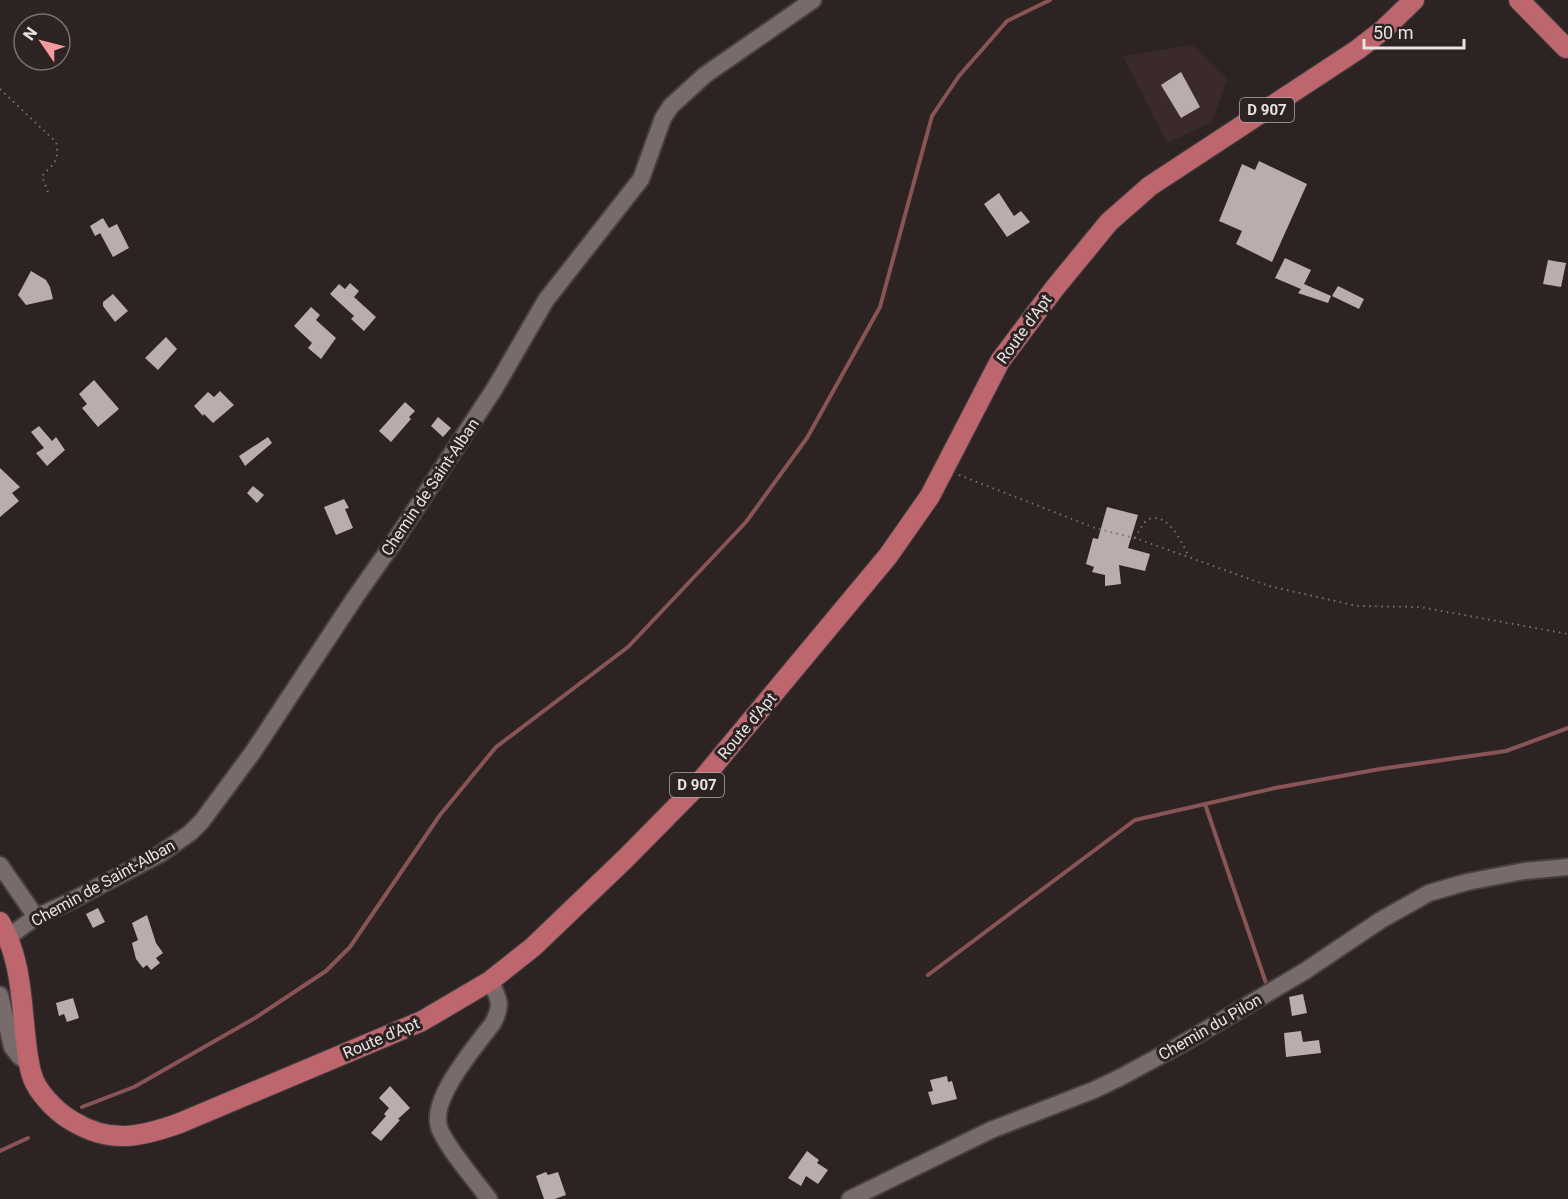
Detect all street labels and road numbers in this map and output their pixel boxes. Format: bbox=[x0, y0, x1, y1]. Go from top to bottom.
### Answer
road number: D 907 bbox=[1240, 98, 1294, 122]
street label: Route d'Apt bbox=[992, 291, 1056, 367]
street label: Chemin de Saint-Alban bbox=[377, 415, 483, 559]
street label: Route d'Apt bbox=[714, 689, 780, 763]
road number: D 907 bbox=[670, 773, 724, 797]
street label: Chemin de Saint-Alban bbox=[28, 836, 178, 930]
street label: Chemin du Pilon bbox=[1155, 990, 1265, 1064]
street label: Route d'Apt bbox=[340, 1013, 422, 1063]

